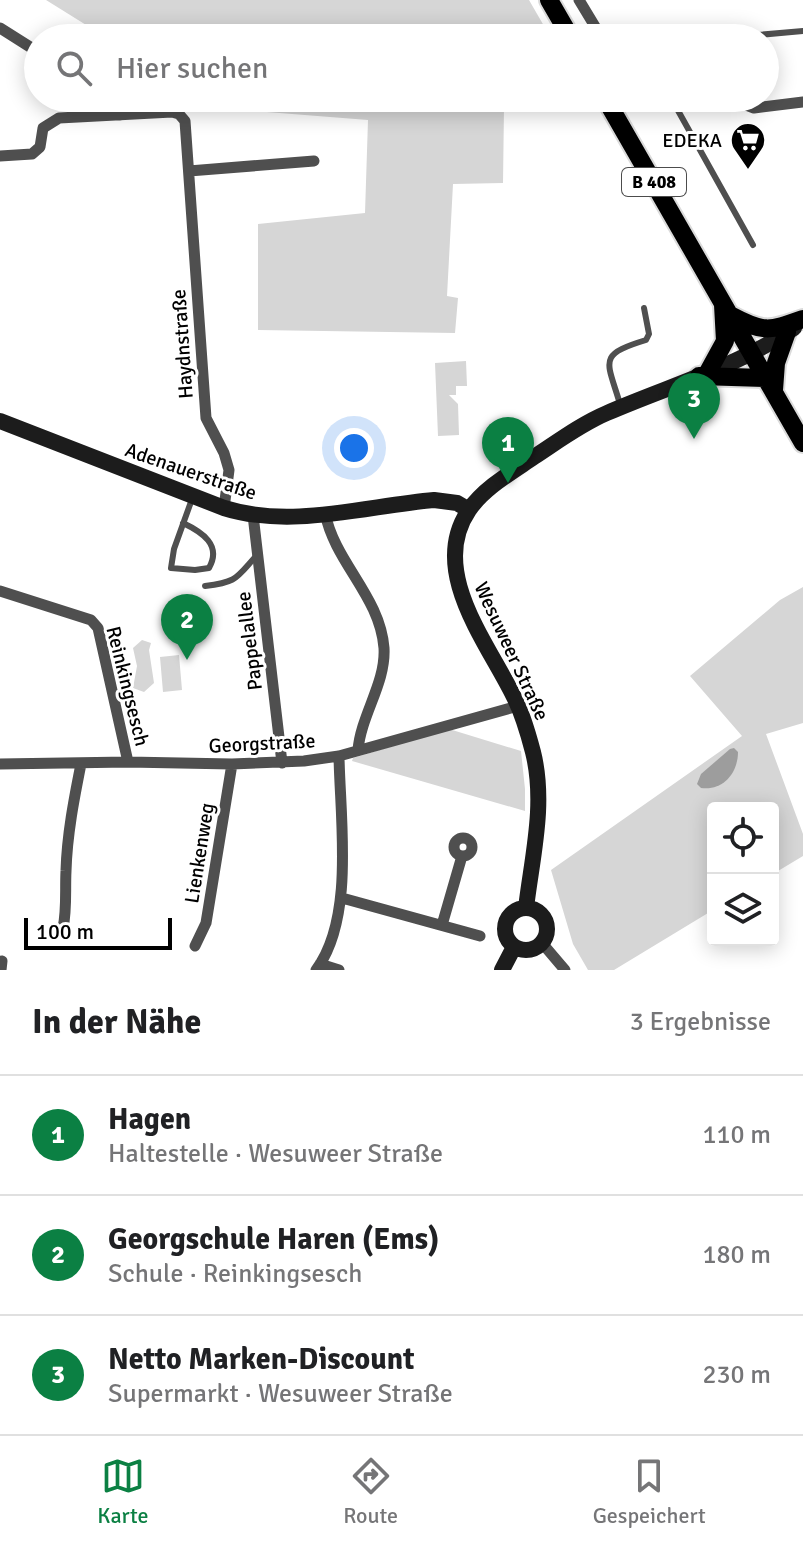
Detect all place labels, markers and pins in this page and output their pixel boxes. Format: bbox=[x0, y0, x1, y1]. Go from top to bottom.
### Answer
supermarket icon: EDEKA bbox=[729, 121, 767, 171]
place label: EDEKA bbox=[662, 128, 722, 153]
pin: 3 bbox=[668, 373, 720, 439]
pin: 1 bbox=[482, 417, 534, 483]
pin: 2 bbox=[161, 594, 213, 660]

